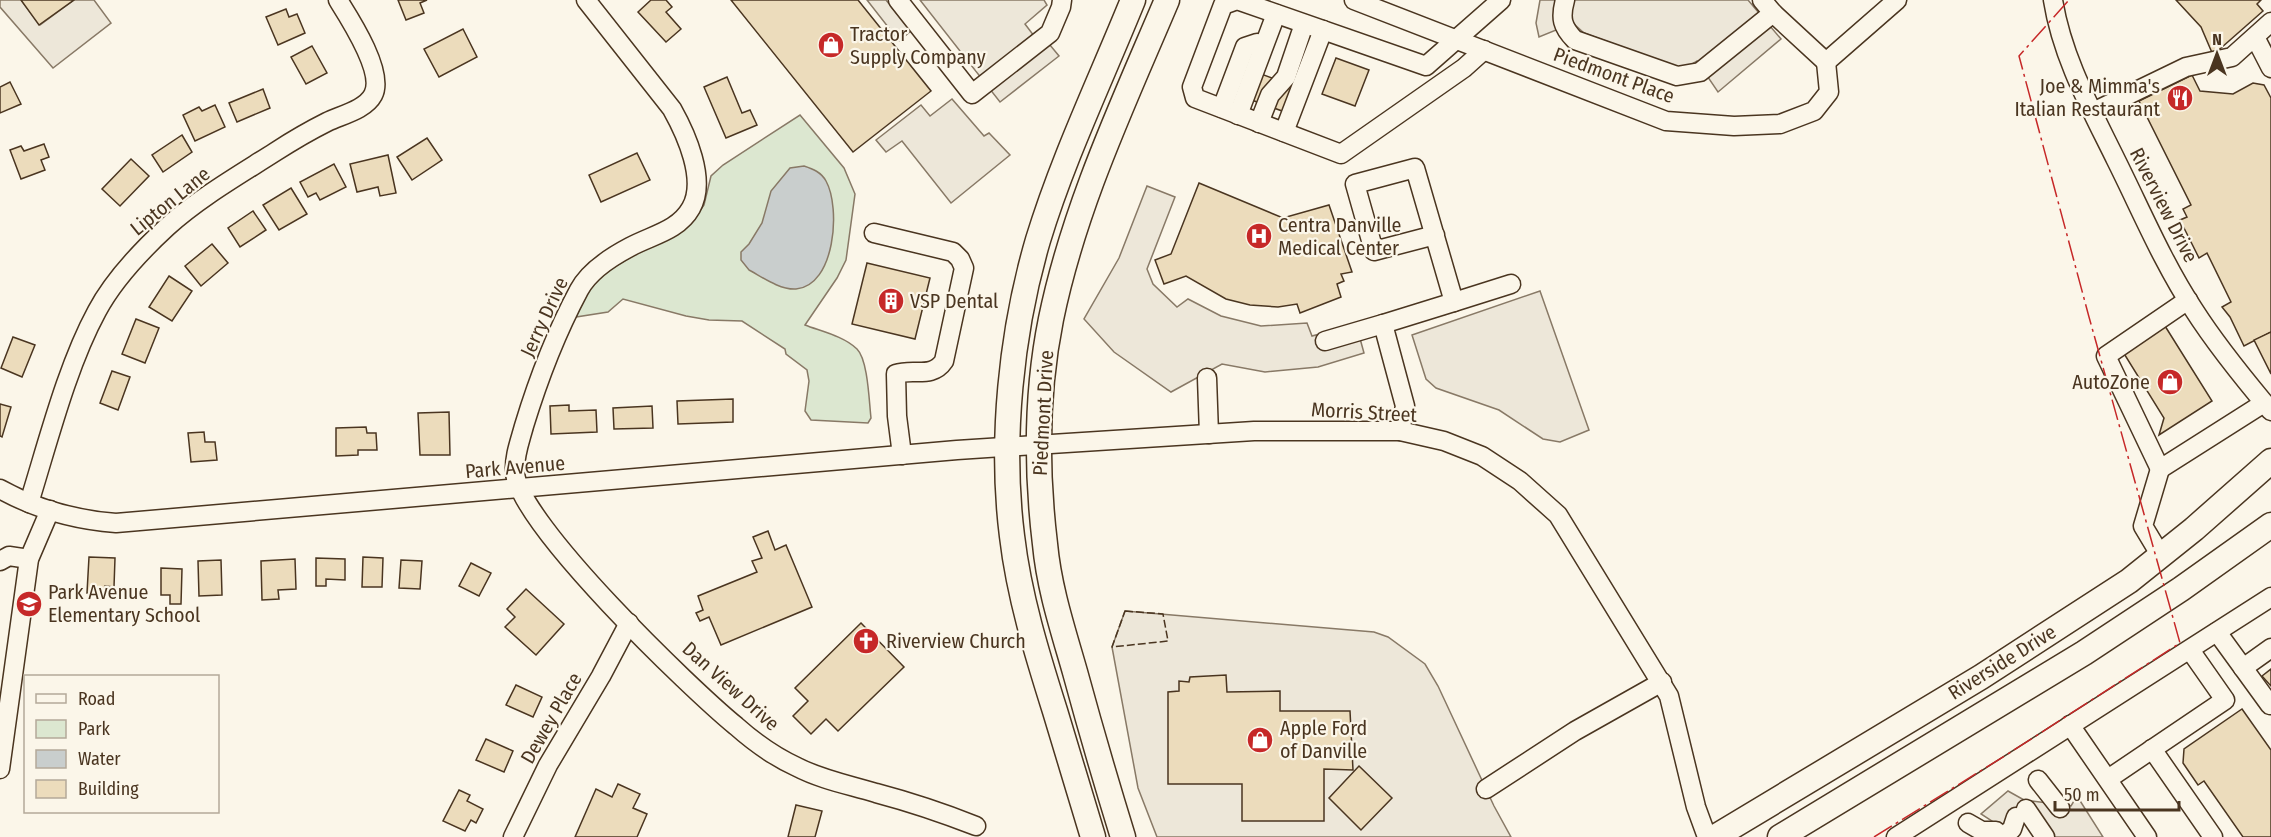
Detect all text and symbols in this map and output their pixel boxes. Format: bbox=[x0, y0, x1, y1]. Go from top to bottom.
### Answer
place label: Tractor Supply Company bbox=[850, 22, 986, 69]
north arrow bbox=[2187, 24, 2247, 84]
shop icon: Tractor Supply Company bbox=[816, 30, 846, 60]
text: N bbox=[2212, 30, 2222, 49]
street label: Piedmont Place bbox=[1550, 42, 1678, 108]
place label: Joe & Mimma's Italian Restaurant bbox=[2014, 74, 2160, 121]
restaurant icon: Joe & Mimma's Italian Restaurant bbox=[2165, 83, 2195, 113]
street label: Riverview Drive bbox=[2125, 144, 2203, 266]
street label: Lipton Lane bbox=[125, 162, 215, 240]
place label: Centra Danville Medical Center bbox=[1278, 213, 1401, 260]
hospital icon: Centra Danville Medical Center bbox=[1244, 221, 1274, 251]
street label: Jerry Drive bbox=[515, 273, 573, 361]
building icon: VSP Dental bbox=[876, 286, 906, 316]
place label: VSP Dental bbox=[910, 289, 998, 313]
street label: Piedmont Drive bbox=[1028, 349, 1058, 477]
shop icon: AutoZone bbox=[2155, 367, 2185, 397]
place label: AutoZone bbox=[2072, 370, 2150, 394]
street label: Morris Street bbox=[1310, 397, 1418, 427]
street label: Park Avenue bbox=[464, 451, 566, 483]
place label: Park Avenue Elementary School bbox=[48, 580, 200, 627]
school or university icon: Park Avenue Elementary School bbox=[14, 589, 44, 619]
street label: Riverside Drive bbox=[1944, 619, 2060, 705]
church icon: Riverview Church bbox=[851, 626, 881, 656]
place label: Riverview Church bbox=[886, 629, 1026, 653]
street label: Dan View Drive bbox=[678, 636, 784, 736]
street label: Dewey Place bbox=[515, 668, 587, 768]
legend bbox=[24, 675, 219, 813]
text: Road bbox=[78, 688, 115, 710]
place label: Apple Ford of Danville bbox=[1280, 716, 1367, 763]
text: Park bbox=[78, 718, 111, 740]
shop icon: Apple Ford of Danville bbox=[1245, 725, 1275, 755]
text: Water bbox=[78, 748, 121, 770]
scale bar bbox=[2055, 774, 2180, 812]
text: Building bbox=[78, 778, 139, 800]
text: 50 m bbox=[2064, 784, 2100, 806]

